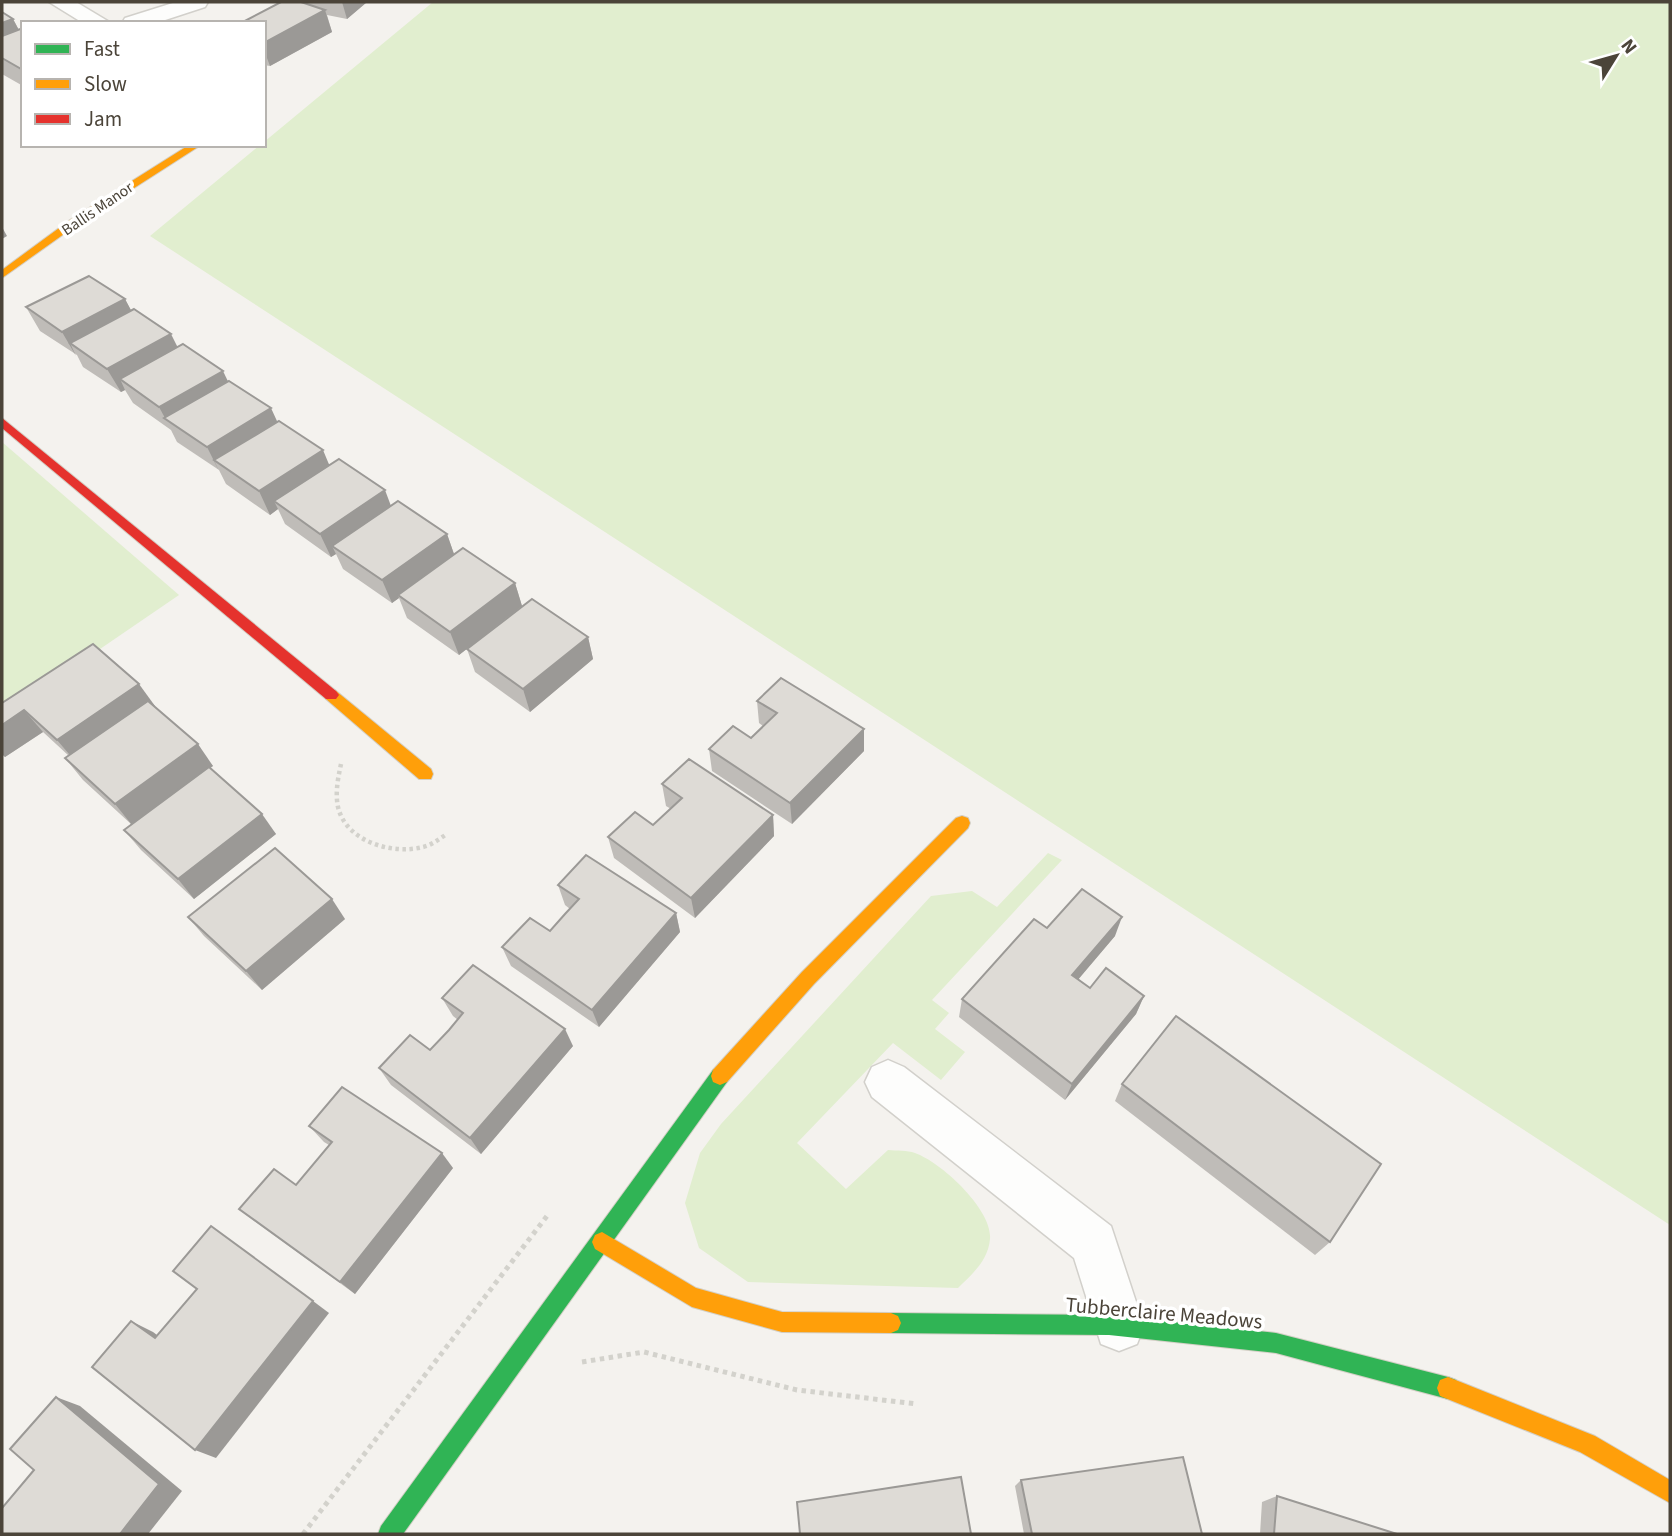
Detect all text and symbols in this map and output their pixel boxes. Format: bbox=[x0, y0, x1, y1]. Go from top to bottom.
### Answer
legend bbox=[21, 21, 266, 147]
north arrow bbox=[1581, 21, 1651, 91]
text: N bbox=[1614, 33, 1643, 60]
text: Fast bbox=[84, 34, 120, 64]
text: Slow bbox=[84, 69, 127, 99]
text: Jam bbox=[84, 104, 122, 134]
street label: Ballis Manor bbox=[57, 176, 138, 241]
street label: Tubberclaire Meadows bbox=[1064, 1289, 1264, 1337]

